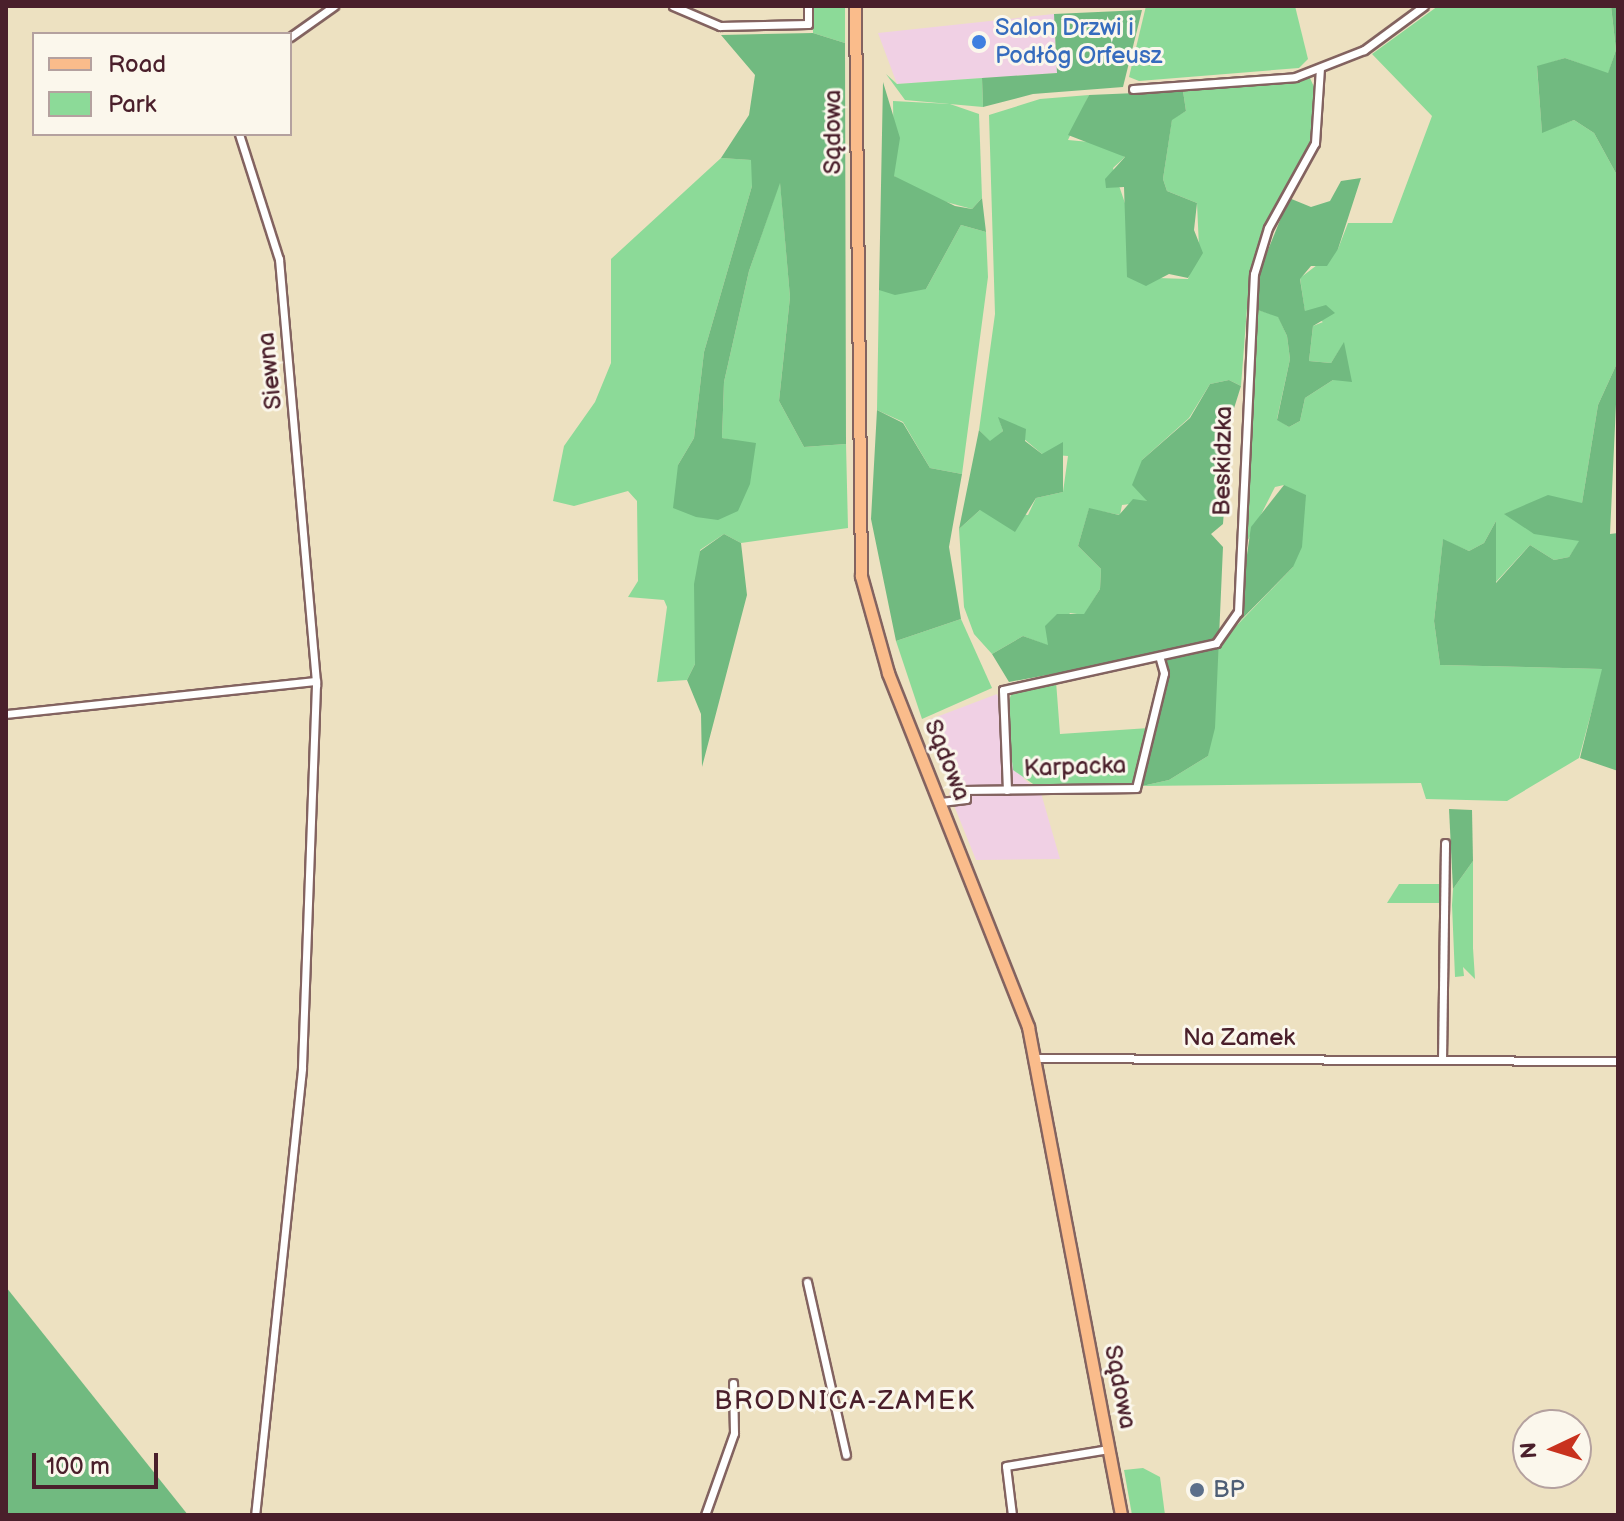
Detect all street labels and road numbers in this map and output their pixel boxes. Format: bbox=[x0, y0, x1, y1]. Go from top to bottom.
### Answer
street label: Sądowa bbox=[819, 90, 847, 174]
street label: Siewna bbox=[252, 331, 288, 411]
street label: Beskidzka bbox=[1208, 406, 1238, 516]
street label: Sądowa bbox=[918, 715, 976, 805]
street label: Karpacka bbox=[1023, 751, 1127, 783]
street label: Na Zamek bbox=[1183, 1024, 1295, 1052]
street label: Sądowa bbox=[1098, 1343, 1142, 1431]

